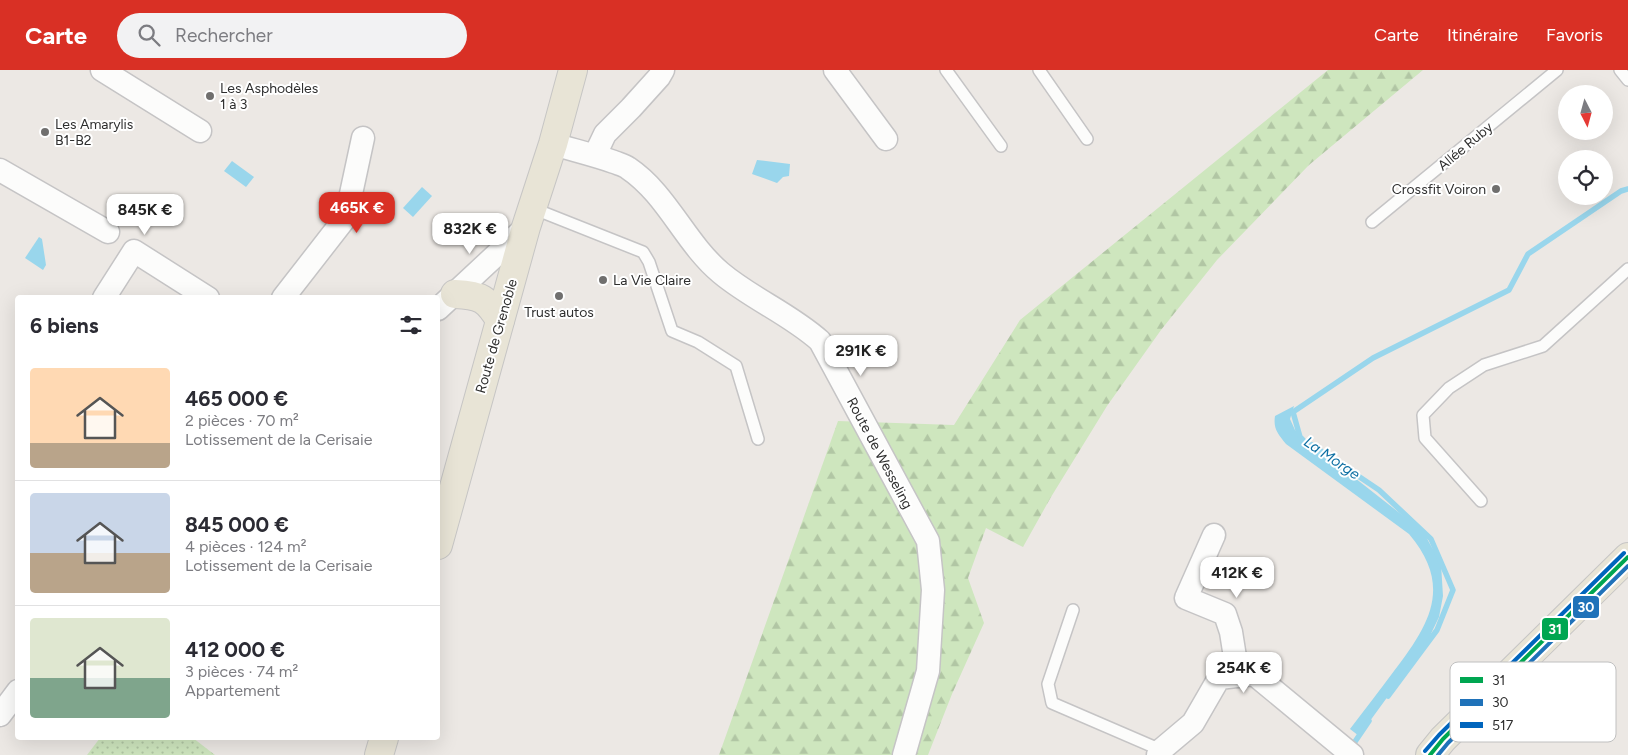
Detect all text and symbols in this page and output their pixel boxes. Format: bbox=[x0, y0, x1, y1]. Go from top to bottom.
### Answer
search box bbox=[117, 13, 467, 58]
text: Carte bbox=[25, 21, 87, 50]
icon: search bbox=[135, 21, 163, 49]
text: Rechercher bbox=[175, 24, 273, 47]
text: Carte bbox=[1374, 24, 1419, 46]
text: Itinéraire bbox=[1447, 24, 1518, 46]
text: Favoris bbox=[1546, 24, 1603, 46]
place label: Les Asphodèles 1 à 3 bbox=[220, 80, 318, 113]
north arrow bbox=[1558, 85, 1612, 140]
map controls bbox=[1558, 85, 1613, 205]
marker: Les Asphodèles 1 à 3 bbox=[204, 90, 216, 102]
place label: Les Amarylis B1-B2 bbox=[55, 116, 133, 149]
street label: Allée Ruby bbox=[1434, 118, 1497, 174]
marker: Les Amarylis B1-B2 bbox=[39, 126, 51, 138]
button: locate bbox=[1558, 150, 1613, 205]
place label: Crossfit Voiron bbox=[1392, 181, 1486, 198]
marker: Crossfit Voiron bbox=[1490, 183, 1502, 195]
pin: 465K € bbox=[316, 191, 398, 234]
pin: 845K € bbox=[104, 194, 186, 236]
text: 465K € bbox=[330, 198, 384, 217]
text: 845K € bbox=[118, 200, 172, 219]
pin: 832K € bbox=[429, 212, 511, 255]
text: 832K € bbox=[443, 219, 497, 238]
place label: La Vie Claire bbox=[613, 272, 691, 289]
marker: La Vie Claire bbox=[597, 274, 609, 286]
street label: Route de Grenoble bbox=[472, 277, 521, 395]
marker: Trust autos bbox=[553, 290, 565, 302]
place label: Trust autos bbox=[524, 304, 594, 321]
icon: filters bbox=[397, 311, 425, 339]
text: 6 biens bbox=[30, 313, 99, 338]
pin: 291K € bbox=[820, 334, 902, 377]
text: 291K € bbox=[836, 341, 886, 360]
text: 465 000 € bbox=[185, 386, 288, 411]
icon: home bbox=[70, 388, 130, 448]
street label: Route de Wesseling bbox=[843, 395, 916, 512]
text: 2 pièces · 70 m² bbox=[185, 411, 299, 430]
text: Lotissement de la Cerisaie bbox=[185, 430, 372, 449]
water label: La Morge bbox=[1301, 433, 1363, 483]
text: 845 000 € bbox=[185, 512, 289, 537]
icon: home bbox=[70, 513, 130, 573]
text: 4 pièces · 124 m² bbox=[185, 537, 306, 556]
text: Lotissement de la Cerisaie bbox=[185, 556, 372, 575]
pin: 412K € bbox=[1196, 556, 1278, 599]
text: 412K € bbox=[1211, 563, 1263, 582]
line badge: 30 bbox=[1572, 595, 1600, 619]
text: 30 bbox=[1578, 599, 1594, 616]
line badge: 31 bbox=[1541, 617, 1569, 641]
text: 31 bbox=[1548, 621, 1562, 638]
text: 412 000 € bbox=[185, 637, 285, 662]
icon: home bbox=[70, 638, 130, 698]
pin: 254K € bbox=[1203, 652, 1285, 694]
text: 254K € bbox=[1217, 658, 1271, 677]
text: 3 pièces · 74 m² bbox=[185, 662, 298, 681]
legend bbox=[1450, 662, 1616, 742]
text: 31 bbox=[1492, 672, 1505, 689]
text: Appartement bbox=[185, 681, 280, 700]
text: 30 bbox=[1492, 694, 1509, 711]
text: 517 bbox=[1492, 717, 1514, 734]

